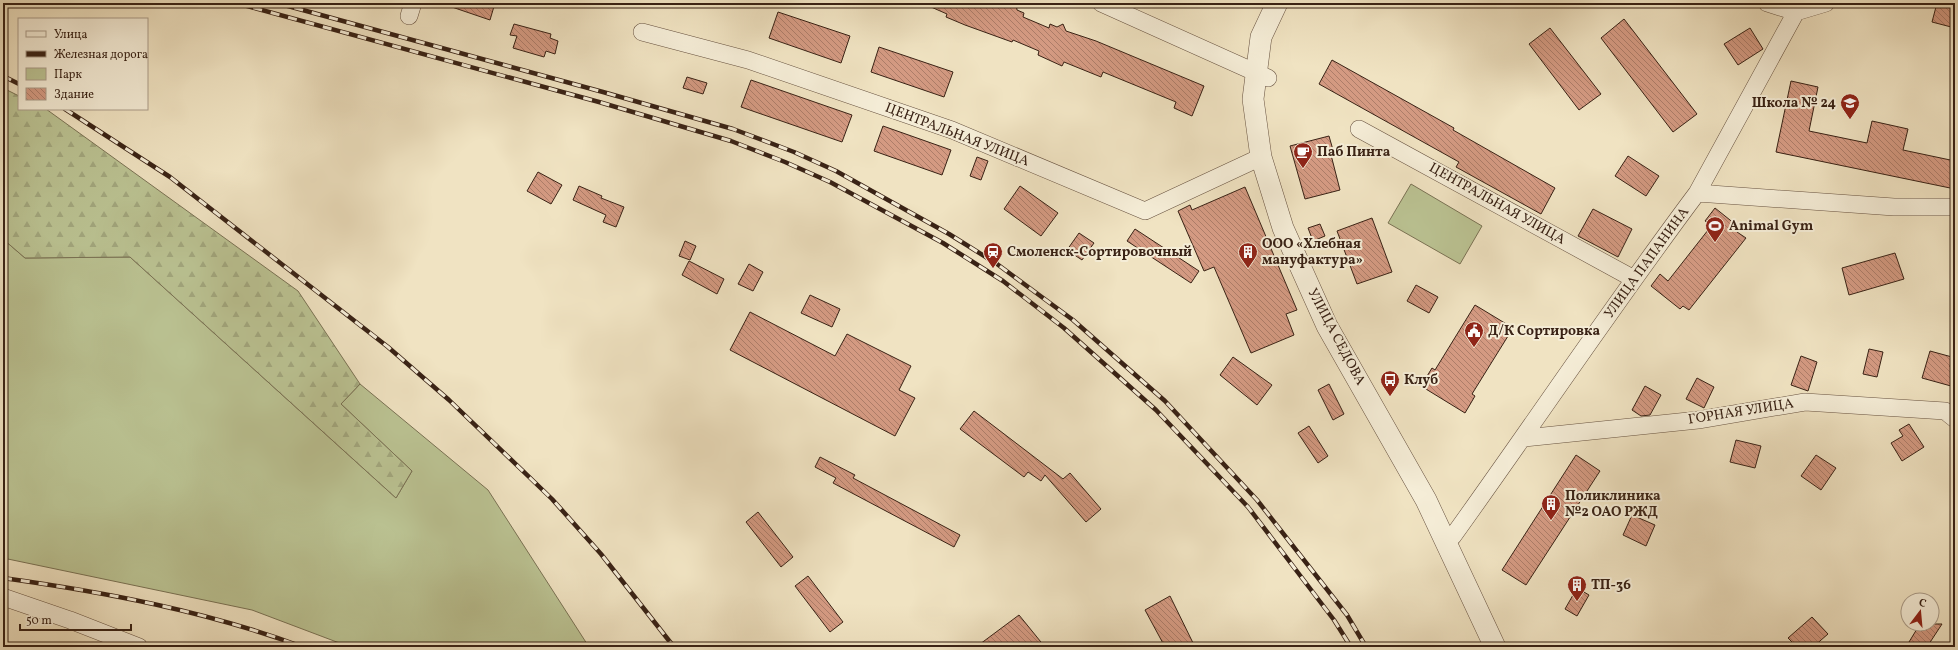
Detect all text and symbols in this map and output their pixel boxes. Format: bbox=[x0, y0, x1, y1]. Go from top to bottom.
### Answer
legend bbox=[18, 18, 148, 110]
text: Улица bbox=[54, 27, 87, 43]
text: Железная дорога bbox=[54, 47, 148, 63]
text: Парк bbox=[54, 67, 82, 83]
text: Здание bbox=[54, 87, 94, 103]
school or university icon: Школа № 24 bbox=[1839, 92, 1861, 120]
place label: Школа № 24 bbox=[1752, 94, 1837, 113]
street label: ЦЕНТРАЛЬНАЯ УЛИЦА bbox=[882, 99, 1032, 171]
cafe icon: Паб Пинта bbox=[1292, 141, 1314, 169]
place label: Паб Пинта bbox=[1317, 143, 1391, 162]
street label: ЦЕНТРАЛЬНАЯ УЛИЦА bbox=[1425, 159, 1569, 250]
street label: УЛИЦА ПАПАНИНА bbox=[1600, 203, 1694, 322]
sports icon: Animal Gym bbox=[1704, 215, 1726, 243]
place label: Animal Gym bbox=[1729, 217, 1814, 236]
place label: ООО «Хлебная мануфактура» bbox=[1262, 235, 1363, 270]
station icon: Смоленск-Сортировочный bbox=[982, 241, 1004, 269]
building icon: ООО «Хлебная мануфактура» bbox=[1237, 241, 1259, 269]
place label: Смоленск-Сортировочный bbox=[1007, 243, 1192, 262]
street label: УЛИЦА СЕДОВА bbox=[1302, 285, 1370, 389]
public building icon: Д/К Сортировка bbox=[1463, 320, 1485, 348]
place label: Д/К Сортировка bbox=[1488, 322, 1600, 341]
bus stop icon: Клуб bbox=[1379, 369, 1401, 397]
place label: Клуб bbox=[1404, 371, 1438, 390]
street label: ГОРНАЯ УЛИЦА bbox=[1687, 394, 1795, 430]
place label: Поликлиника №2 ОАО РЖД bbox=[1565, 487, 1661, 522]
building icon: Поликлиника №2 ОАО РЖД bbox=[1540, 493, 1562, 521]
building icon: ТП-36 bbox=[1566, 574, 1588, 602]
place label: ТП-36 bbox=[1591, 576, 1631, 595]
north arrow bbox=[1900, 592, 1940, 632]
text: С bbox=[1917, 596, 1928, 612]
scale bar bbox=[20, 606, 131, 632]
text: 50 m bbox=[26, 613, 52, 629]

